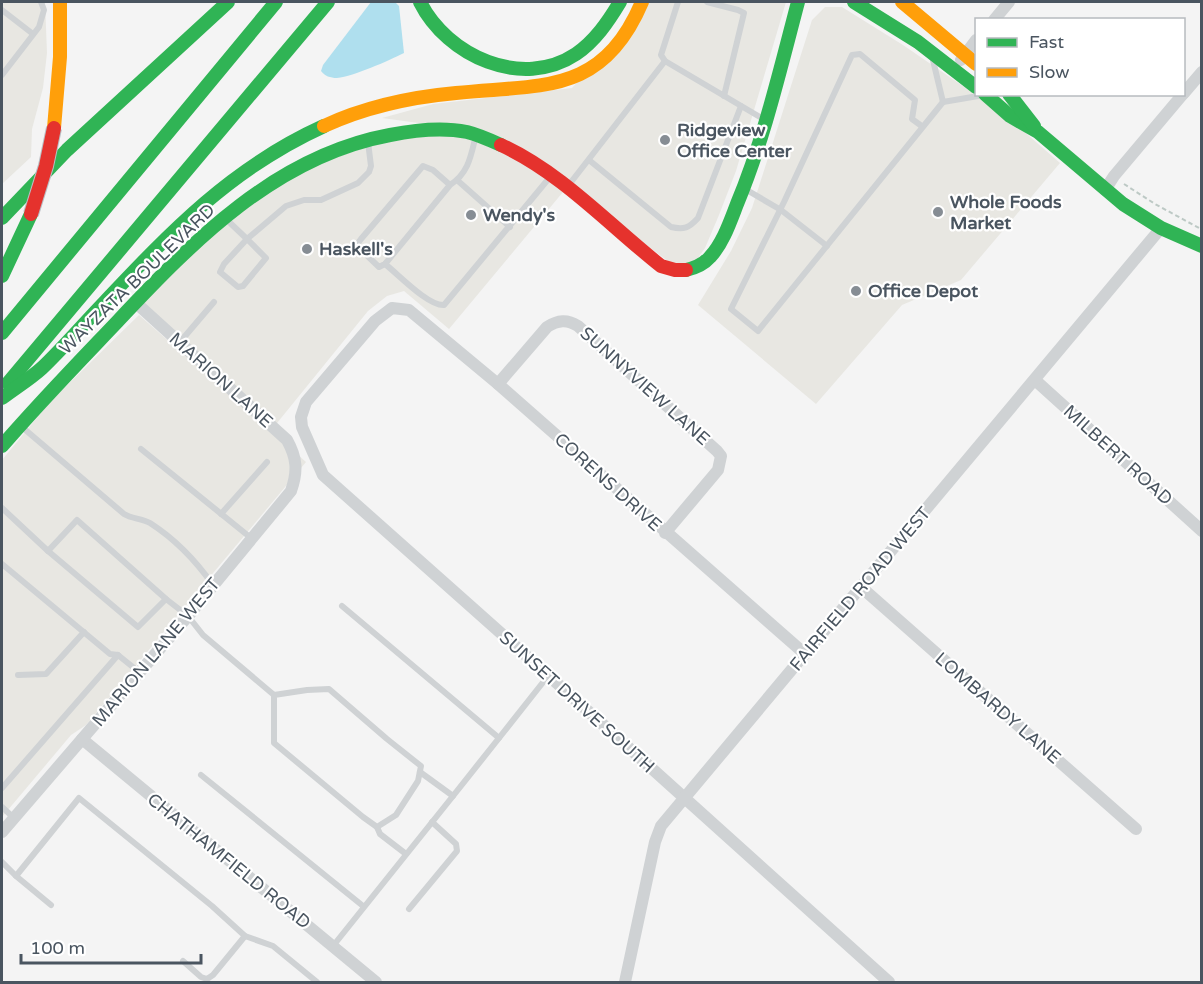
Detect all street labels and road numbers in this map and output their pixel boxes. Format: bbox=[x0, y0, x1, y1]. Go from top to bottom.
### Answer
street label: WAYZATA BOULEVARD bbox=[55, 199, 219, 359]
street label: SUNNYVIEW LANE bbox=[576, 322, 714, 450]
street label: MARION LANE bbox=[165, 328, 277, 432]
street label: MILBERT ROAD bbox=[1059, 400, 1177, 510]
street label: CORENS DRIVE bbox=[550, 428, 666, 536]
street label: FAIRFIELD ROAD WEST bbox=[785, 502, 935, 675]
street label: MARION LANE WEST bbox=[87, 573, 225, 731]
street label: SUNSET DRIVE SOUTH bbox=[495, 626, 659, 778]
street label: LOMBARDY LANE bbox=[931, 647, 1065, 769]
street label: CHATHAMFIELD ROAD bbox=[143, 788, 315, 934]

